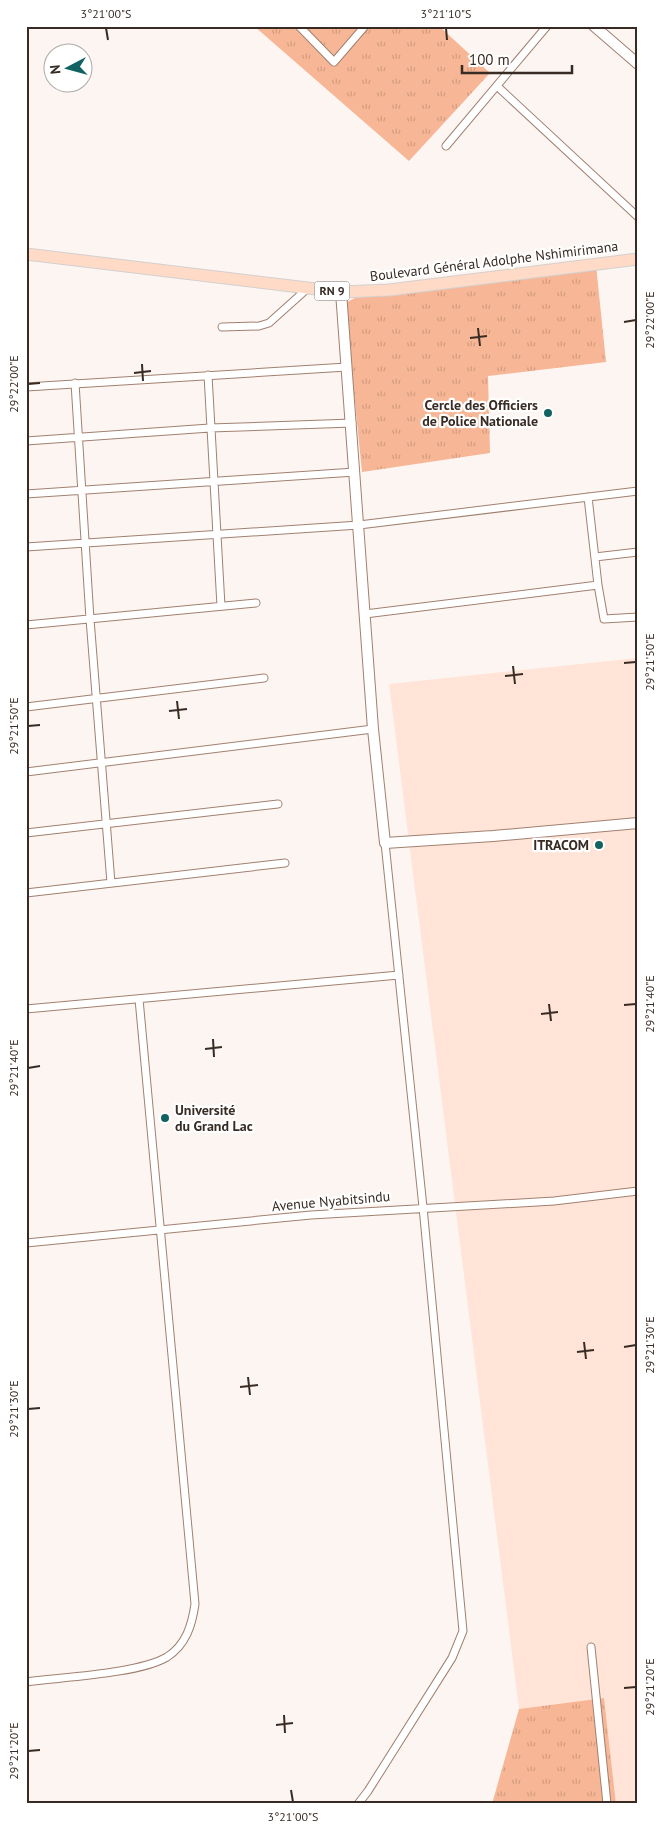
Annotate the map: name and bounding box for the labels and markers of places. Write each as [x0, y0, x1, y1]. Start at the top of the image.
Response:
place label: Cercle des Officiers de Police Nationale [422, 396, 538, 430]
marker: Cercle des Officiers de Police Nationale [542, 407, 554, 419]
place label: ITRACOM [533, 836, 589, 854]
marker: ITRACOM [593, 839, 605, 851]
place label: Université du Grand Lac [175, 1101, 253, 1135]
marker: Université du Grand Lac [159, 1112, 171, 1124]

